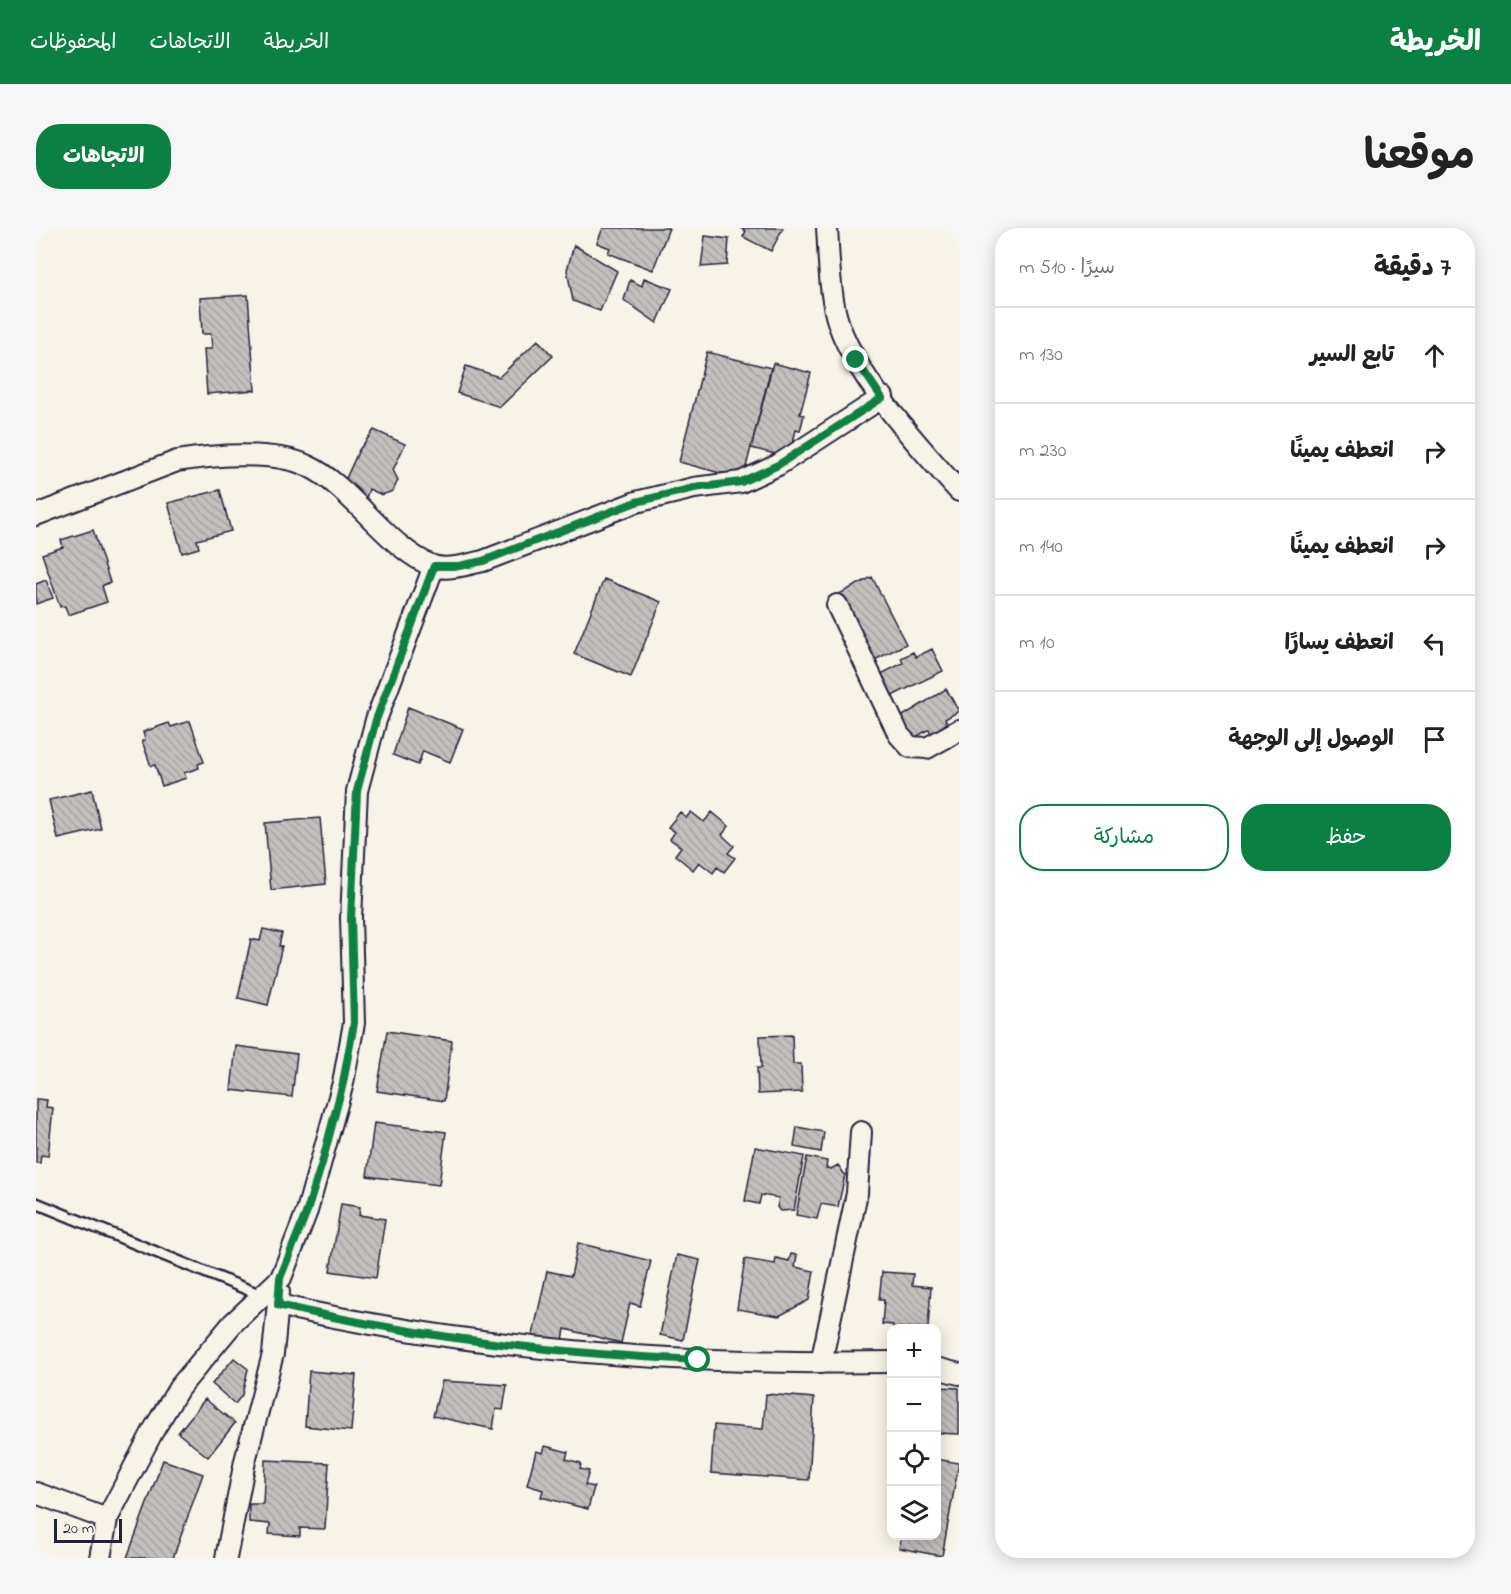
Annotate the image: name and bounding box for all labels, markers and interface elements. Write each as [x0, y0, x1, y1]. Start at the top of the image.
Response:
text: الخريطة [1390, 23, 1481, 64]
text: المحفوظات [30, 28, 116, 58]
text: الاتجاهات [149, 28, 231, 58]
text: الخريطة [264, 28, 329, 58]
button: الاتجاهات [36, 124, 171, 189]
text: موقعنا [1364, 127, 1475, 188]
text: 7 دقيقة [1374, 250, 1451, 288]
text: سيرًا · 510 m [1019, 254, 1115, 283]
icon: ahead [1418, 339, 1451, 372]
text: تابع السير [1310, 340, 1394, 372]
text: 130 m [1019, 341, 1063, 370]
route end [842, 346, 868, 372]
icon: right [1418, 435, 1451, 468]
text: انعطف يمينًا [1290, 436, 1394, 468]
text: 230 m [1019, 437, 1066, 466]
icon: right [1418, 531, 1451, 564]
text: انعطف يمينًا [1290, 532, 1394, 564]
text: 140 m [1019, 533, 1063, 562]
icon: left [1418, 627, 1451, 660]
text: انعطف يسارًا [1285, 628, 1394, 660]
text: 10 m [1019, 629, 1055, 658]
icon: arrive [1418, 723, 1451, 756]
text: الوصول إلى الوجهة [1228, 724, 1394, 756]
button: مشاركة [1019, 804, 1229, 871]
button: حفظ [1241, 804, 1451, 871]
map controls [887, 1324, 941, 1540]
button: + [887, 1324, 941, 1378]
route start [684, 1346, 710, 1372]
button: − [887, 1378, 941, 1432]
button: locate [887, 1432, 941, 1486]
button: layers [887, 1486, 941, 1540]
scale bar [54, 1516, 122, 1544]
text: 20 m [63, 1517, 94, 1541]

